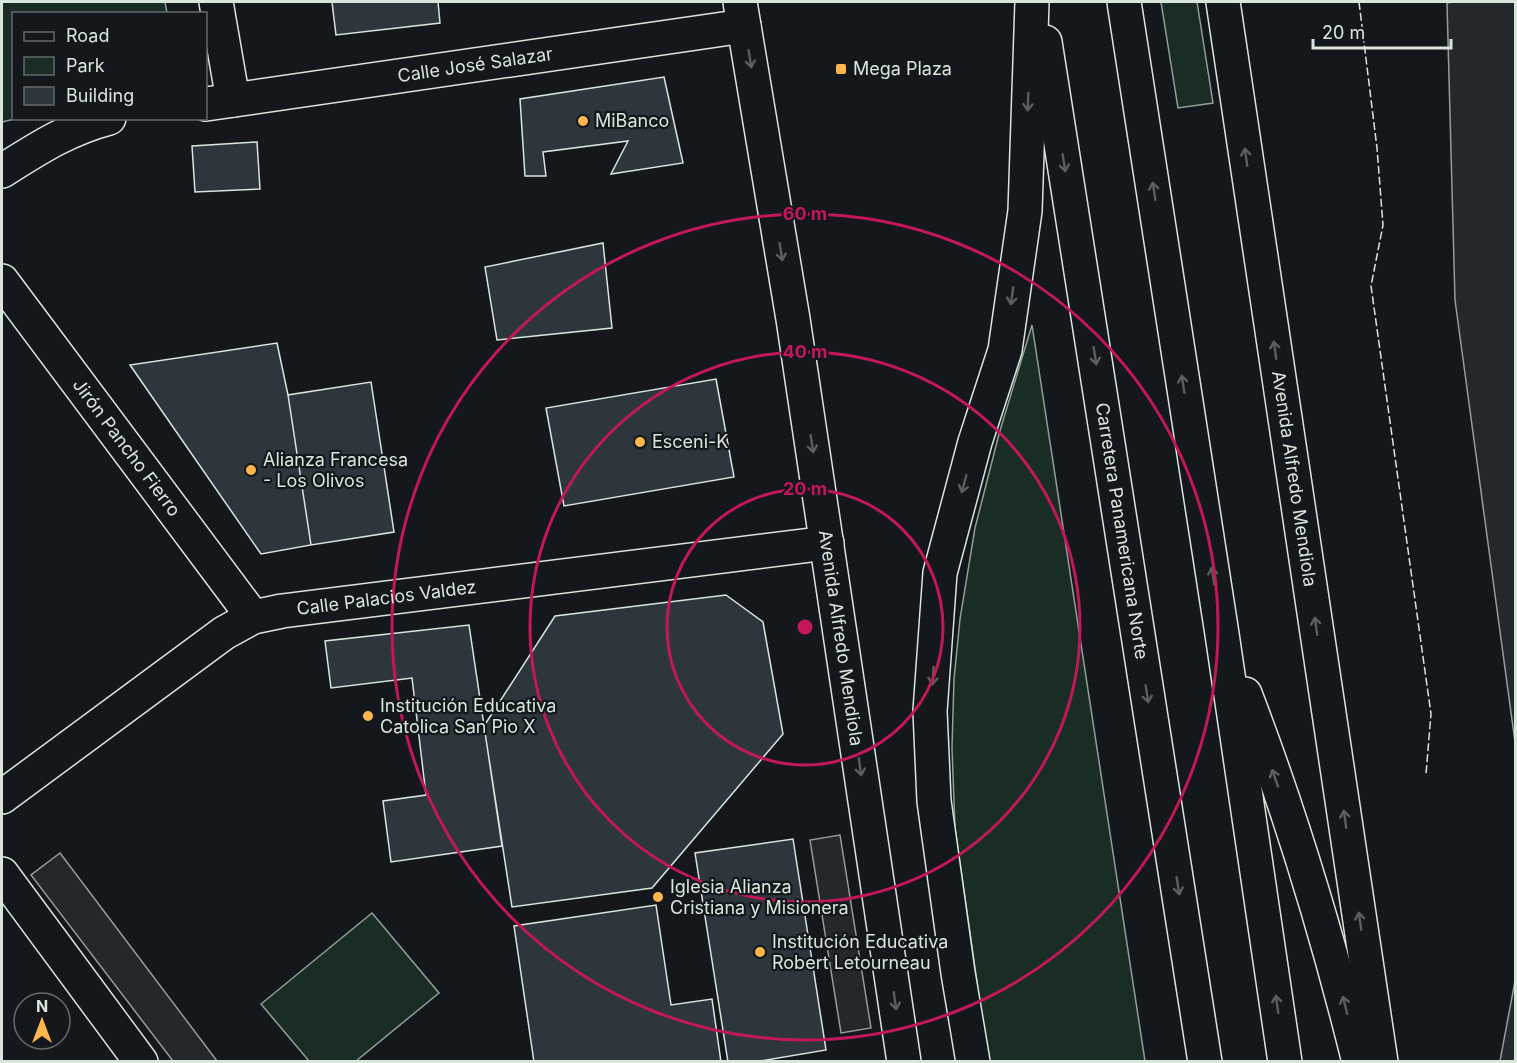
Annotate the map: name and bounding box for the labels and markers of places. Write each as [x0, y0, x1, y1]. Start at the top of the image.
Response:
place label: Mega Plaza [853, 58, 952, 79]
marker: Mega Plaza [834, 62, 848, 76]
place label: MiBanco [595, 110, 669, 131]
marker: MiBanco [576, 114, 590, 128]
place label: Esceni-K [652, 431, 728, 452]
marker: Esceni-K [633, 435, 647, 449]
place label: Alianza Francesa - Los Olivos [263, 449, 408, 491]
marker: Alianza Francesa - Los Olivos [244, 463, 258, 477]
centre of rings [795, 617, 815, 637]
place label: Institución Educativa Catolica San Pio X [380, 695, 556, 737]
marker: Institución Educativa Catolica San Pio X [361, 709, 375, 723]
place label: Iglesia Alianza Cristiana y Misionera [670, 876, 849, 918]
marker: Iglesia Alianza Cristiana y Misionera [651, 890, 665, 904]
place label: Institución Educativa Robert Letourneau [772, 931, 948, 973]
marker: Institución Educativa Robert Letourneau [753, 945, 767, 959]

